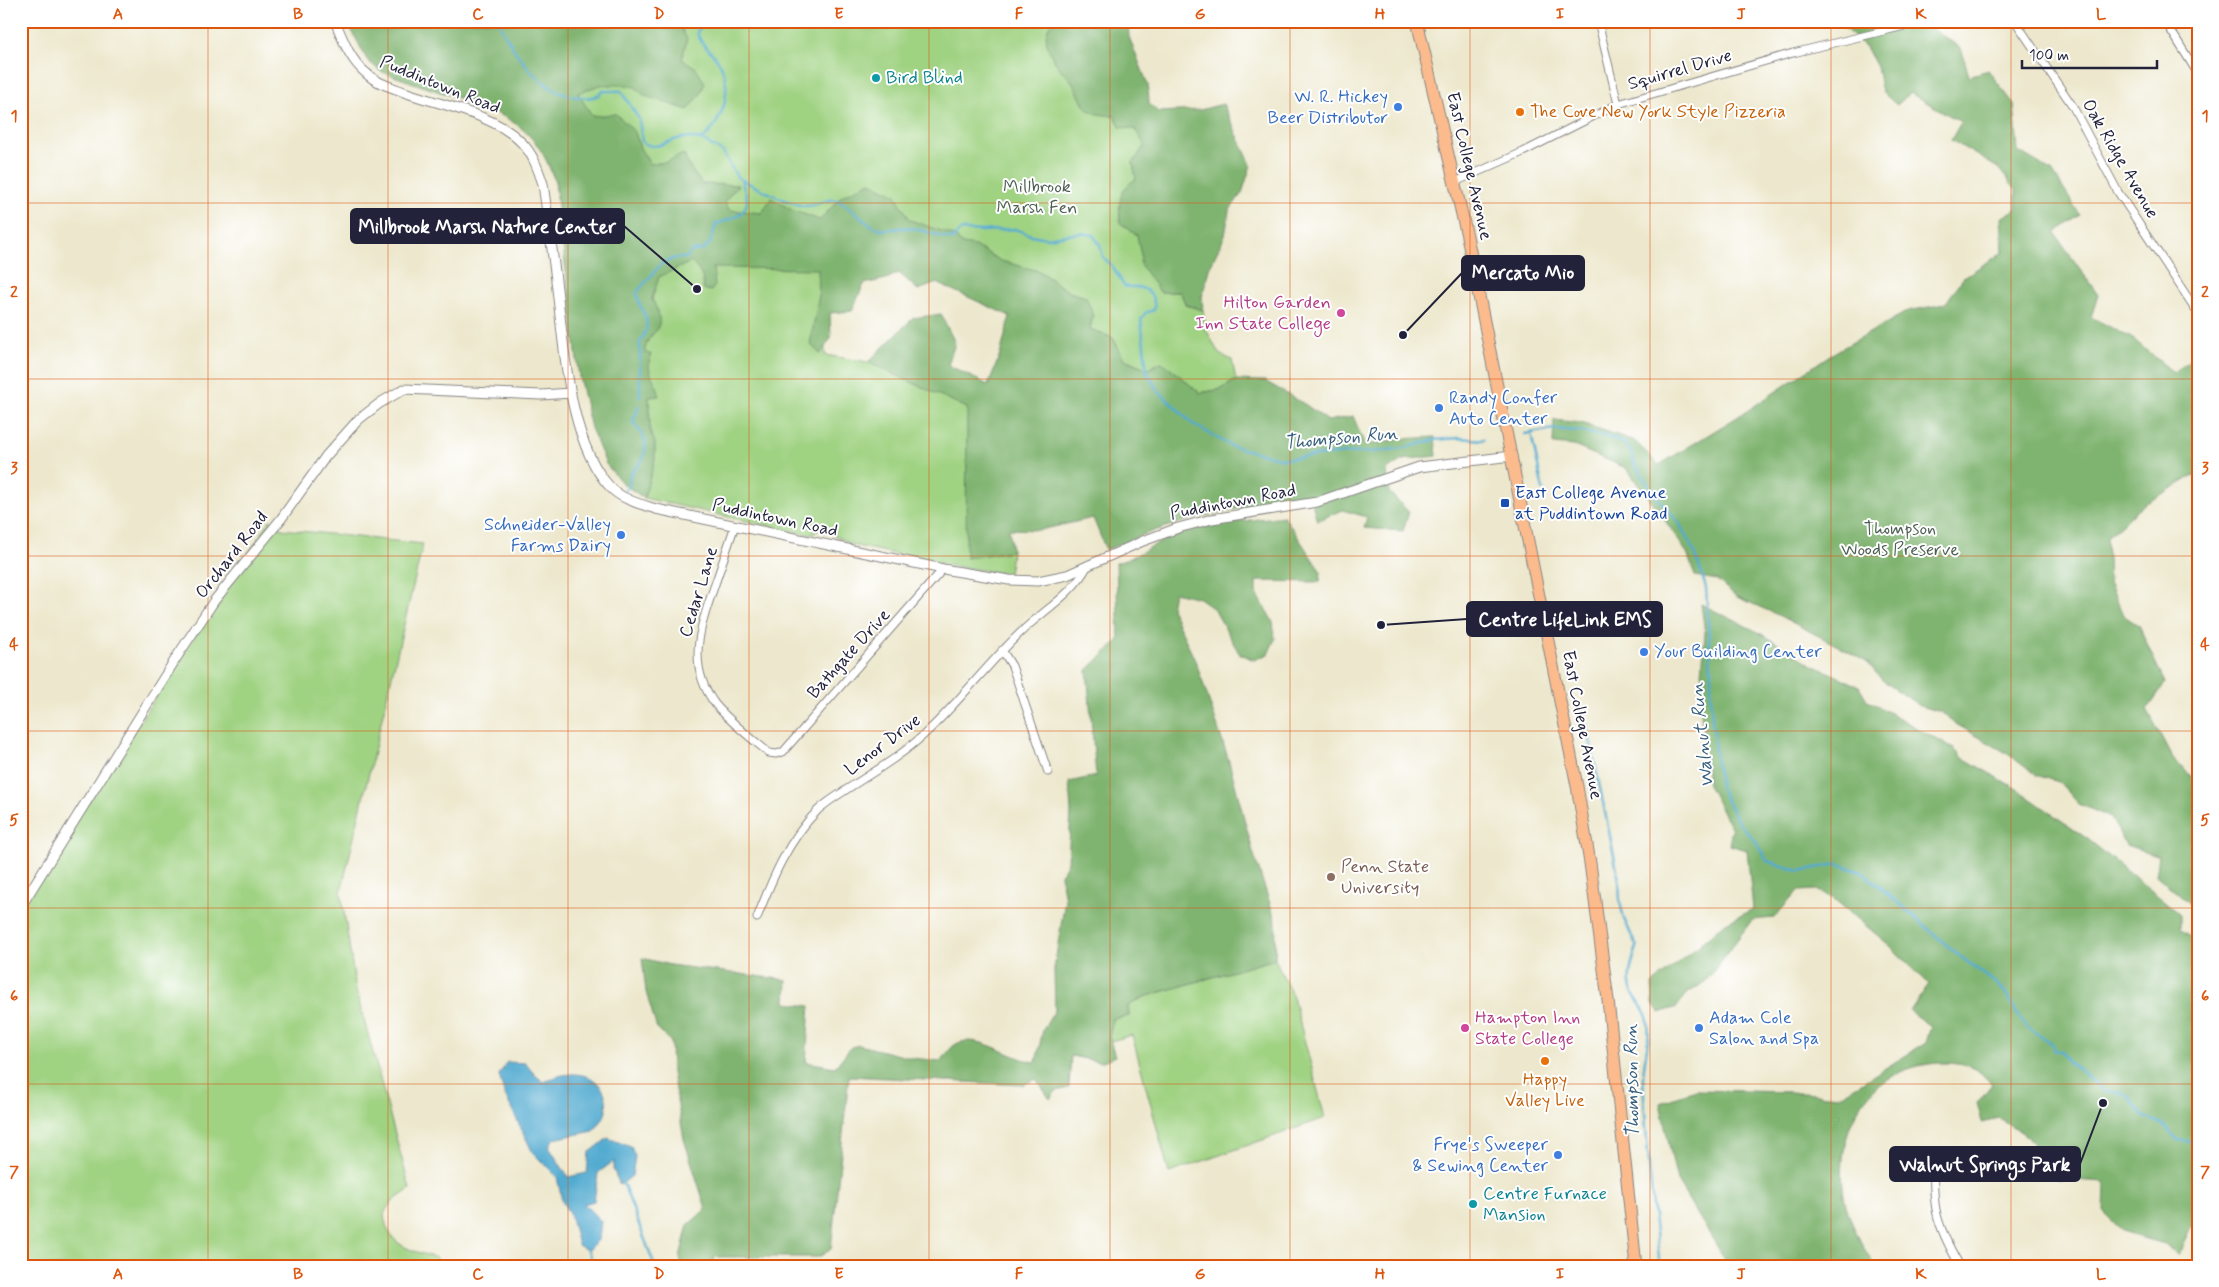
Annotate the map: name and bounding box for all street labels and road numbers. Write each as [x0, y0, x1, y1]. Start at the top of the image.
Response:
street label: Squirrel Drive [1625, 44, 1735, 96]
street label: Puddintown Road [376, 50, 504, 120]
street label: East College Avenue [1440, 90, 1498, 243]
street label: Oak Ridge Avenue [2076, 95, 2164, 223]
street label: Puddintown Road [1168, 478, 1298, 526]
street label: Puddintown Road [710, 493, 840, 543]
street label: Orchard Road [190, 506, 274, 604]
street label: Cedar Lane [674, 544, 724, 640]
street label: Bathgate Drive [802, 604, 896, 704]
street label: East College Avenue [1556, 648, 1608, 802]
street label: Lenor Drive [840, 708, 926, 782]

